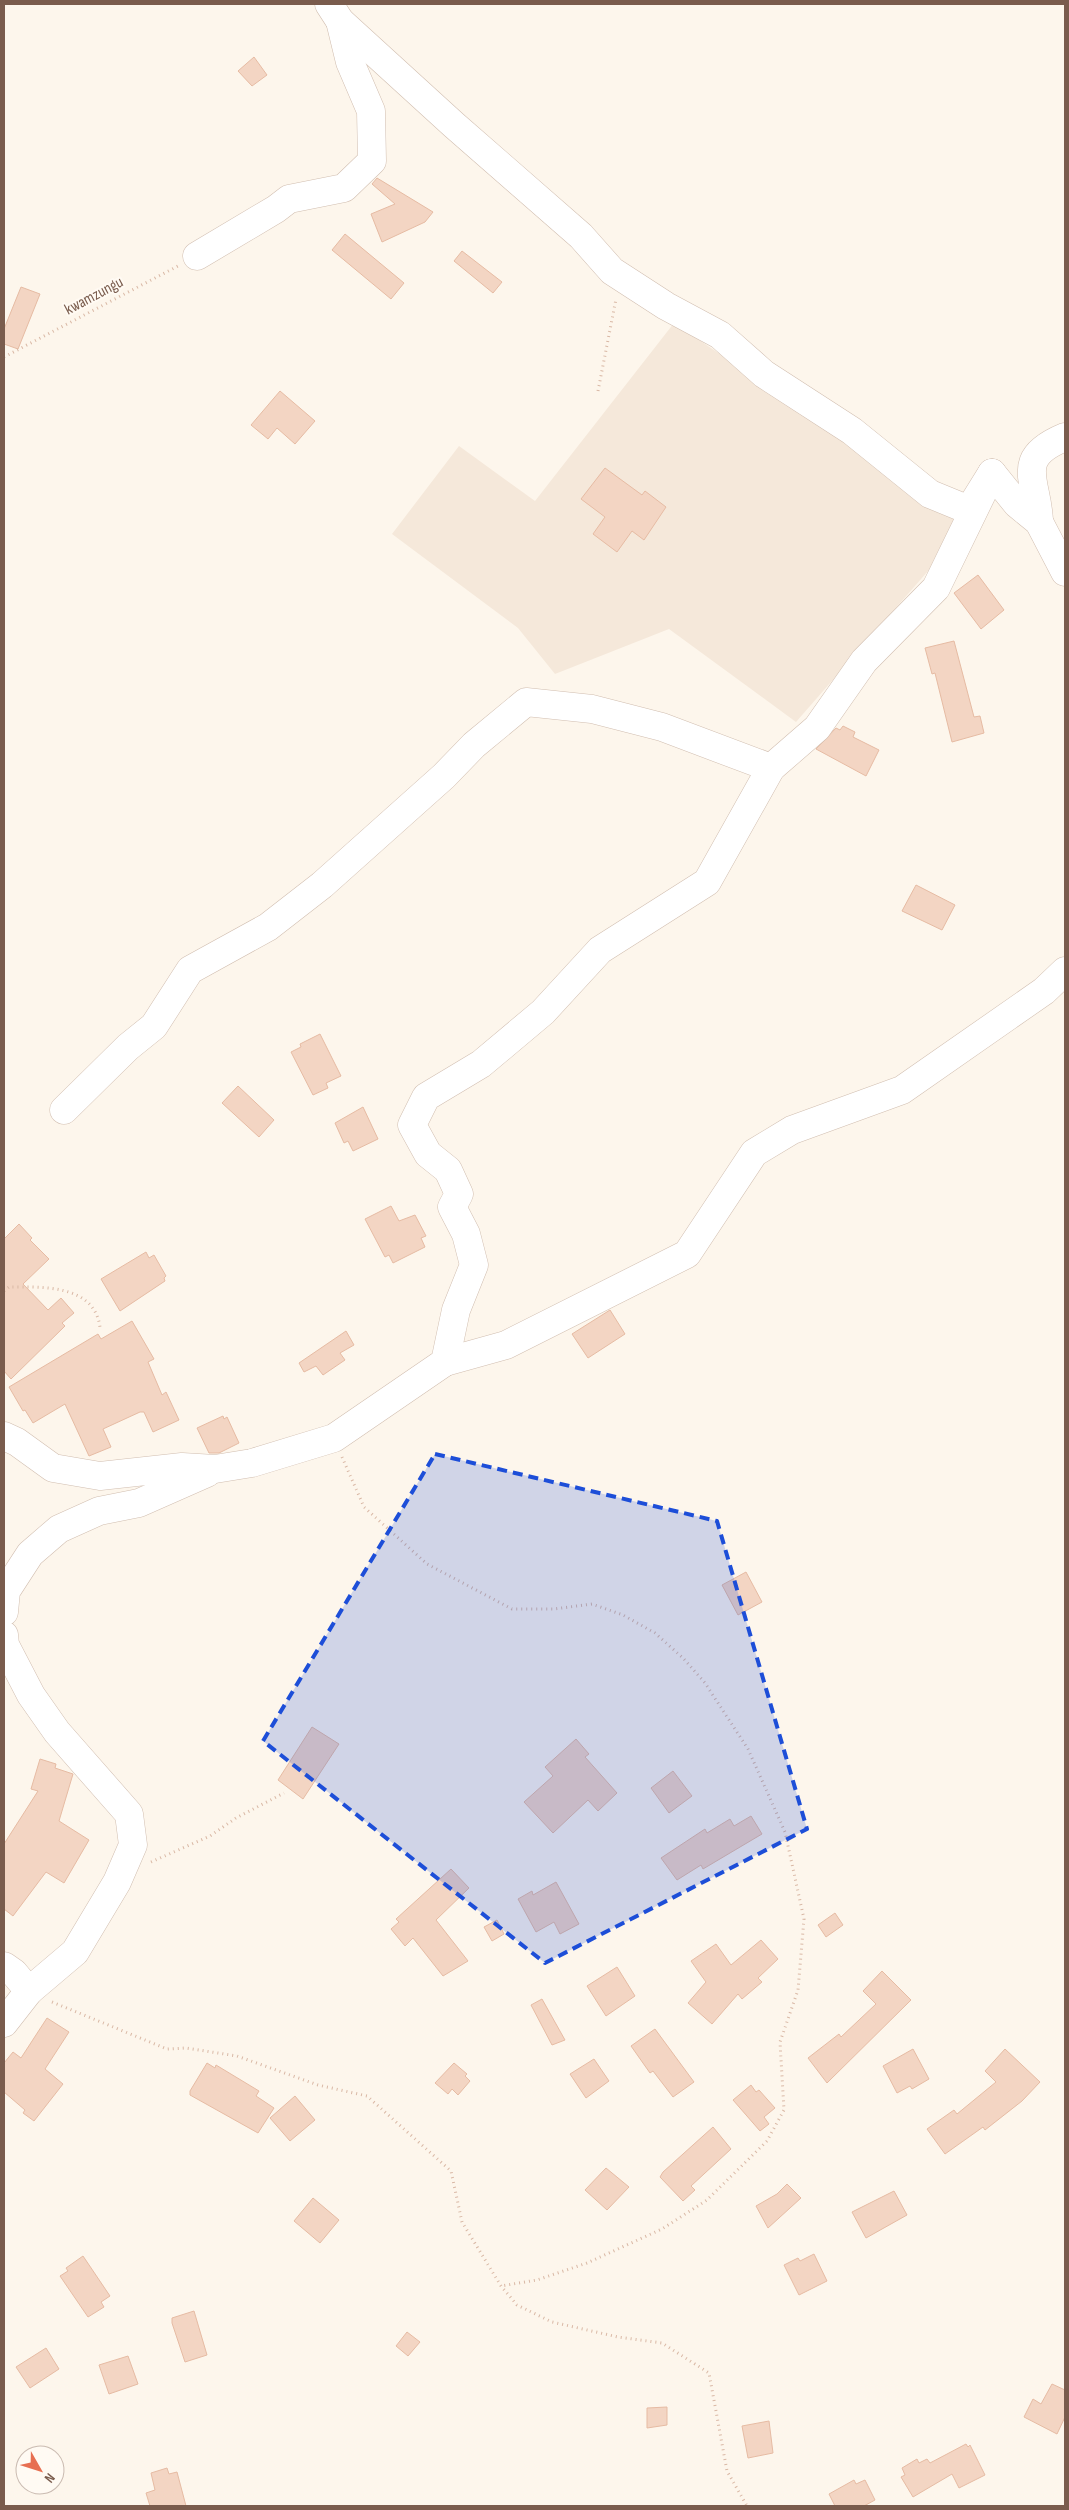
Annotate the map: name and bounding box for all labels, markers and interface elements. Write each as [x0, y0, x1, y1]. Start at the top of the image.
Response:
street label: kwamzungu [61, 273, 127, 319]
north arrow [15, 2445, 65, 2495]
text: N [41, 2470, 59, 2486]

